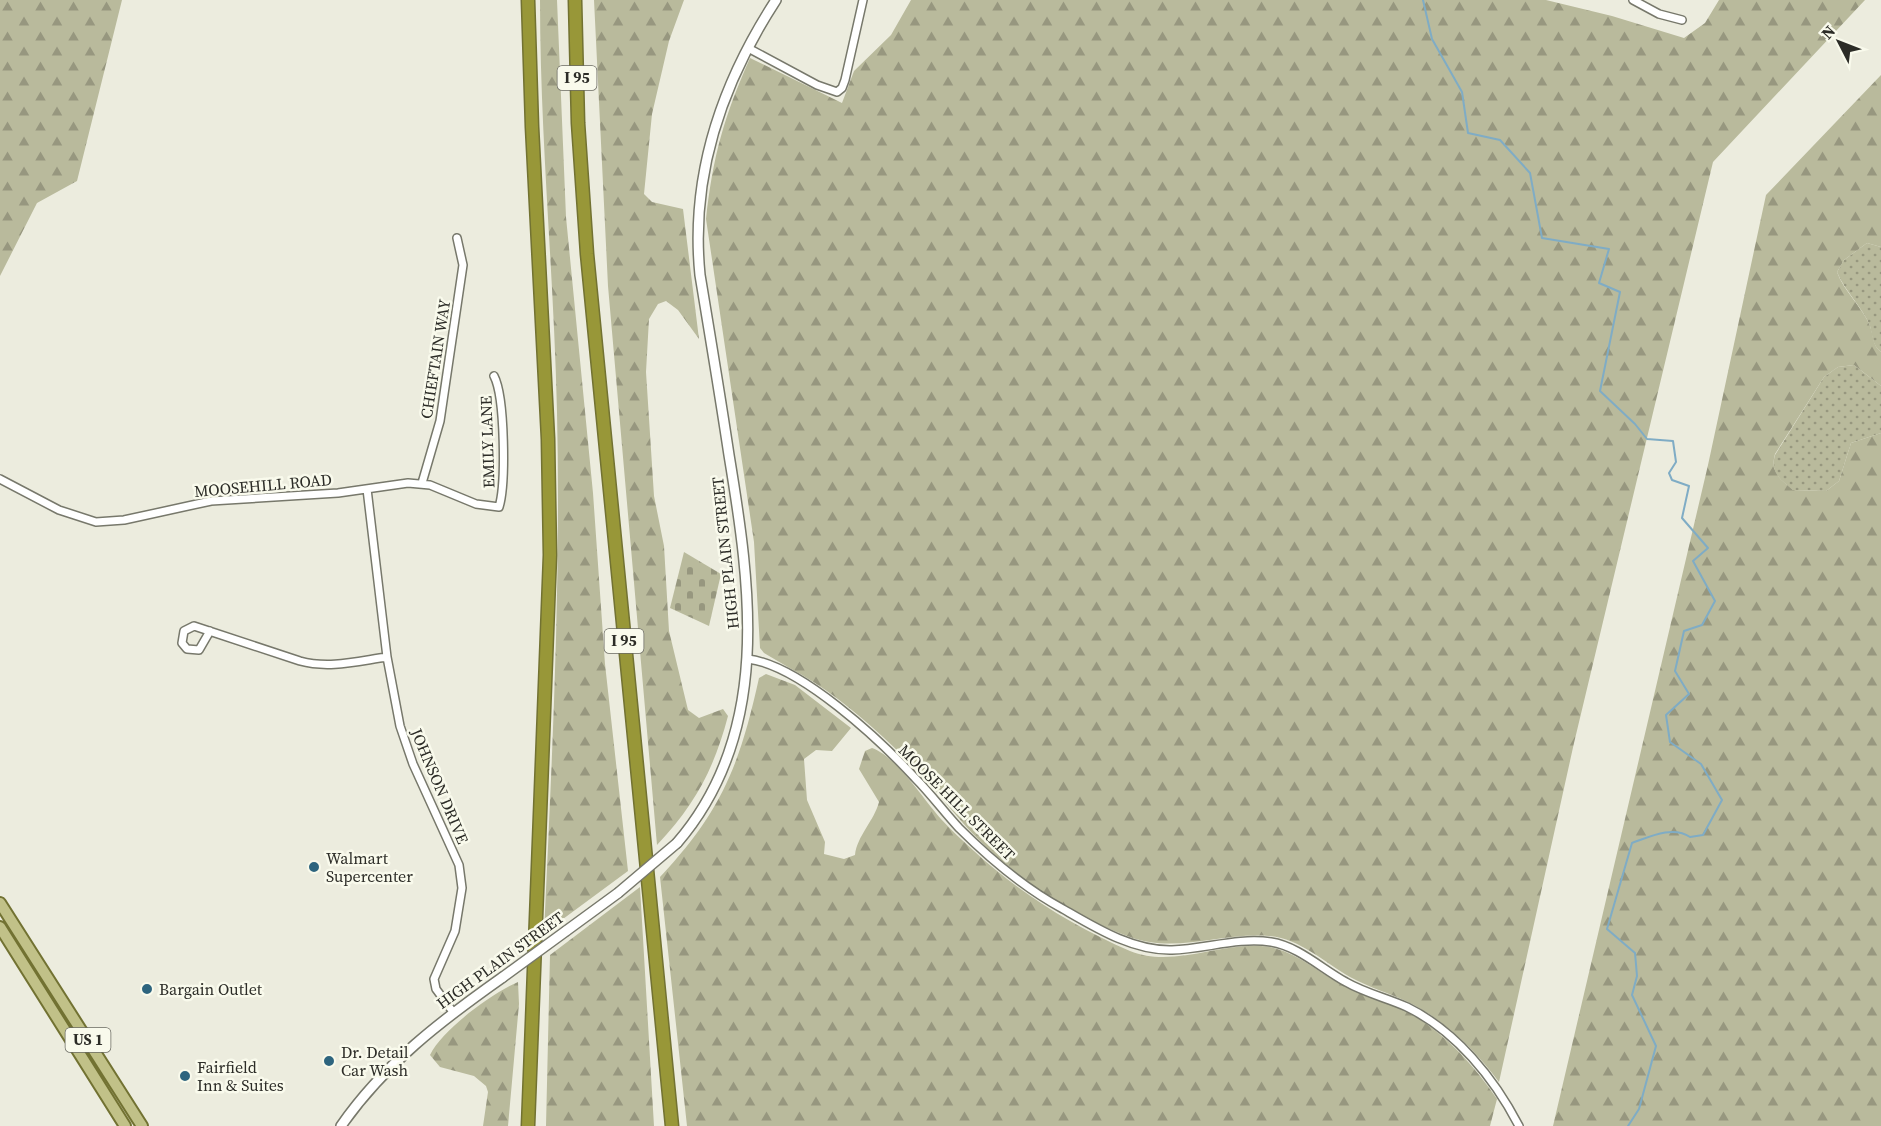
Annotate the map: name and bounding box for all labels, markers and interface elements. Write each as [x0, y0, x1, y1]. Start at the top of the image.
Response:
north arrow [1809, 12, 1869, 72]
text: N [1816, 20, 1840, 44]
road number: I 95 [558, 66, 596, 90]
street label: CHIEFTAIN WAY [415, 298, 455, 420]
street label: EMILY LANE [474, 395, 500, 489]
street label: MOOSEHILL ROAD [193, 468, 333, 502]
street label: HIGH PLAIN STREET [706, 475, 744, 630]
road number: I 95 [604, 629, 644, 653]
street label: JOHNSON DRIVE [405, 724, 474, 847]
street label: MOOSE HILL STREET [894, 739, 1020, 865]
place label: Walmart Supercenter [326, 847, 413, 887]
marker: Walmart Supercenter [307, 860, 321, 874]
street label: HIGH PLAIN STREET [432, 906, 569, 1014]
place label: Bargain Outlet [159, 978, 263, 1000]
marker: Bargain Outlet [140, 982, 154, 996]
road number: US 1 [66, 1028, 110, 1052]
place label: Dr. Detail Car Wash [341, 1041, 409, 1081]
marker: Dr. Detail Car Wash [322, 1054, 336, 1068]
place label: Fairfield Inn & Suites [197, 1056, 284, 1096]
marker: Fairfield Inn & Suites [178, 1069, 192, 1083]

